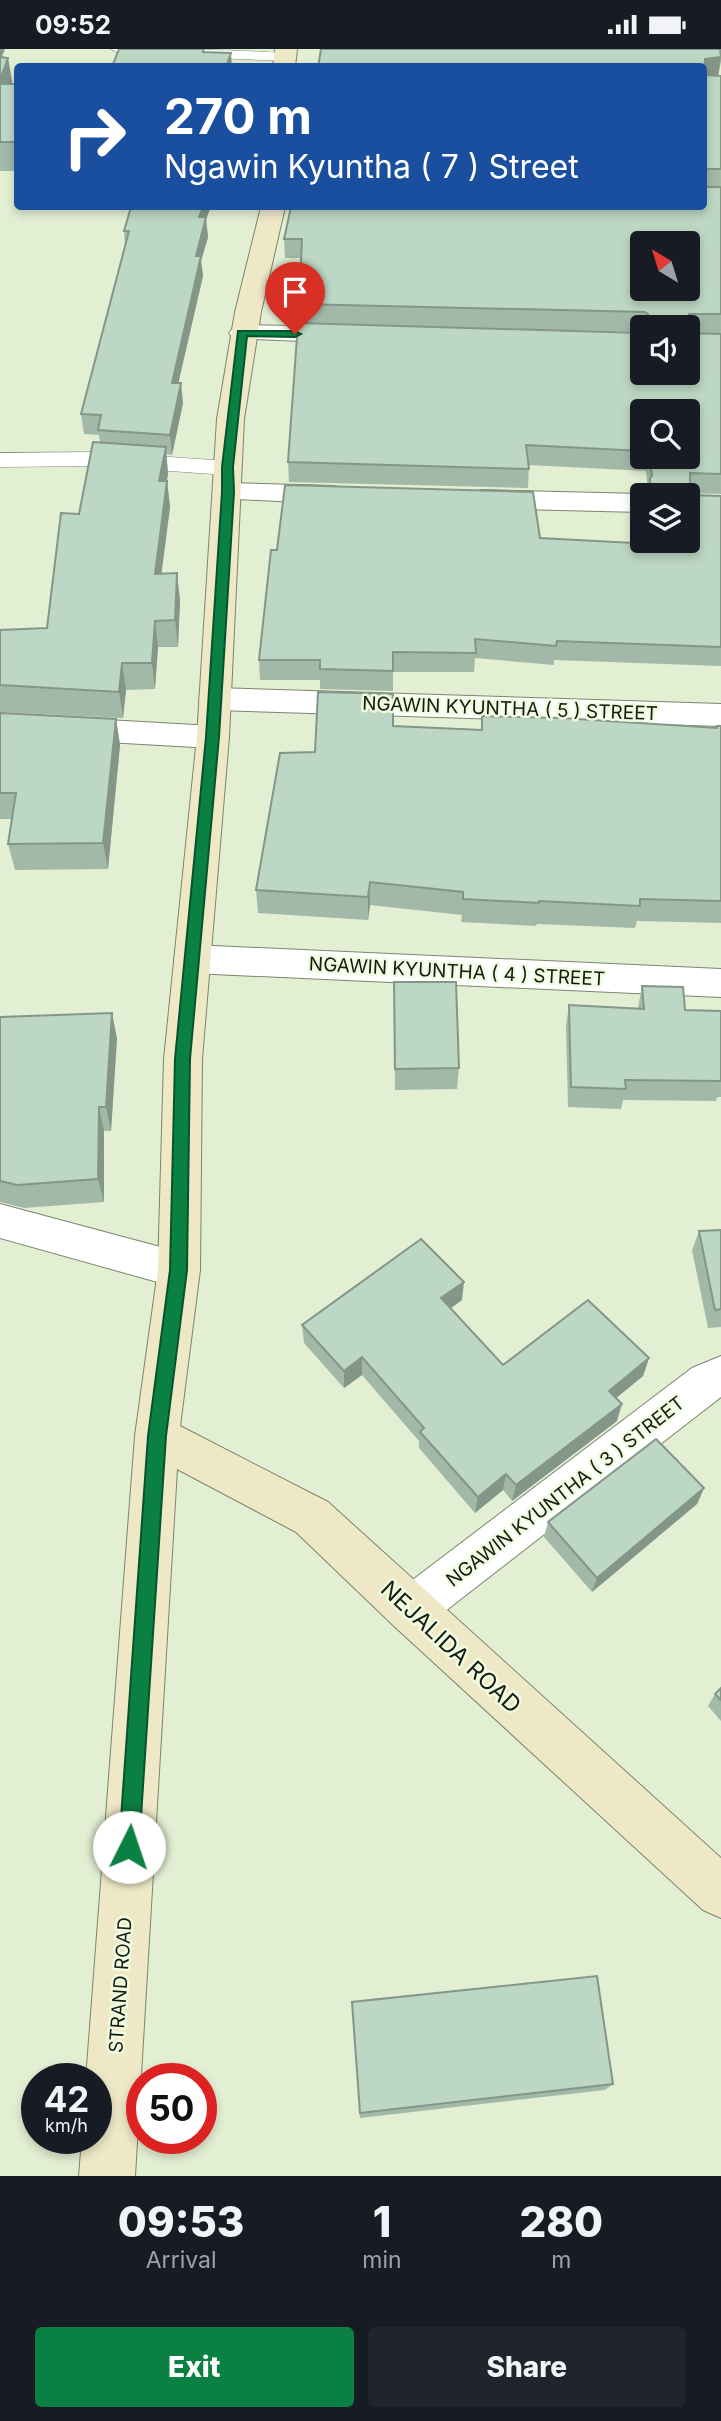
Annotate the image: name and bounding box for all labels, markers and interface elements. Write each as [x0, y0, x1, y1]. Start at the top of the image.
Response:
text: 09:52 [35, 9, 111, 40]
text: 270 m [164, 87, 312, 146]
icon: right [49, 91, 140, 182]
text: Ngawin Kyuntha ( 7 ) Street [164, 147, 579, 186]
north arrow [630, 231, 700, 301]
map controls [630, 231, 700, 553]
pin [265, 262, 325, 334]
icon: arrive [276, 273, 314, 311]
button: sound [630, 315, 700, 385]
button: search [630, 399, 700, 469]
button: layers [630, 483, 700, 553]
street label: NGAWIN KYUNTHA ( 5 ) STREET [362, 692, 658, 725]
street label: NGAWIN KYUNTHA ( 4 ) STREET [308, 952, 606, 991]
street label: NGAWIN KYUNTHA ( 3 ) STREET [442, 1391, 689, 1592]
street label: NEJALIDA ROAD [375, 1575, 527, 1719]
position arrow [92, 1810, 166, 1884]
street label: STRAND ROAD [104, 1916, 137, 2054]
speed limit sign: 50 [126, 2063, 217, 2154]
text: 42 [44, 2078, 89, 2120]
text: km/h [45, 2115, 88, 2136]
text: 09:53 [118, 2196, 244, 2247]
text: 1 [373, 2196, 391, 2247]
text: 280 [519, 2196, 603, 2247]
text: Arrival [146, 2246, 217, 2274]
text: min [362, 2246, 402, 2274]
text: m [551, 2246, 571, 2274]
button: Exit [35, 2327, 354, 2407]
button: Share [368, 2327, 686, 2407]

